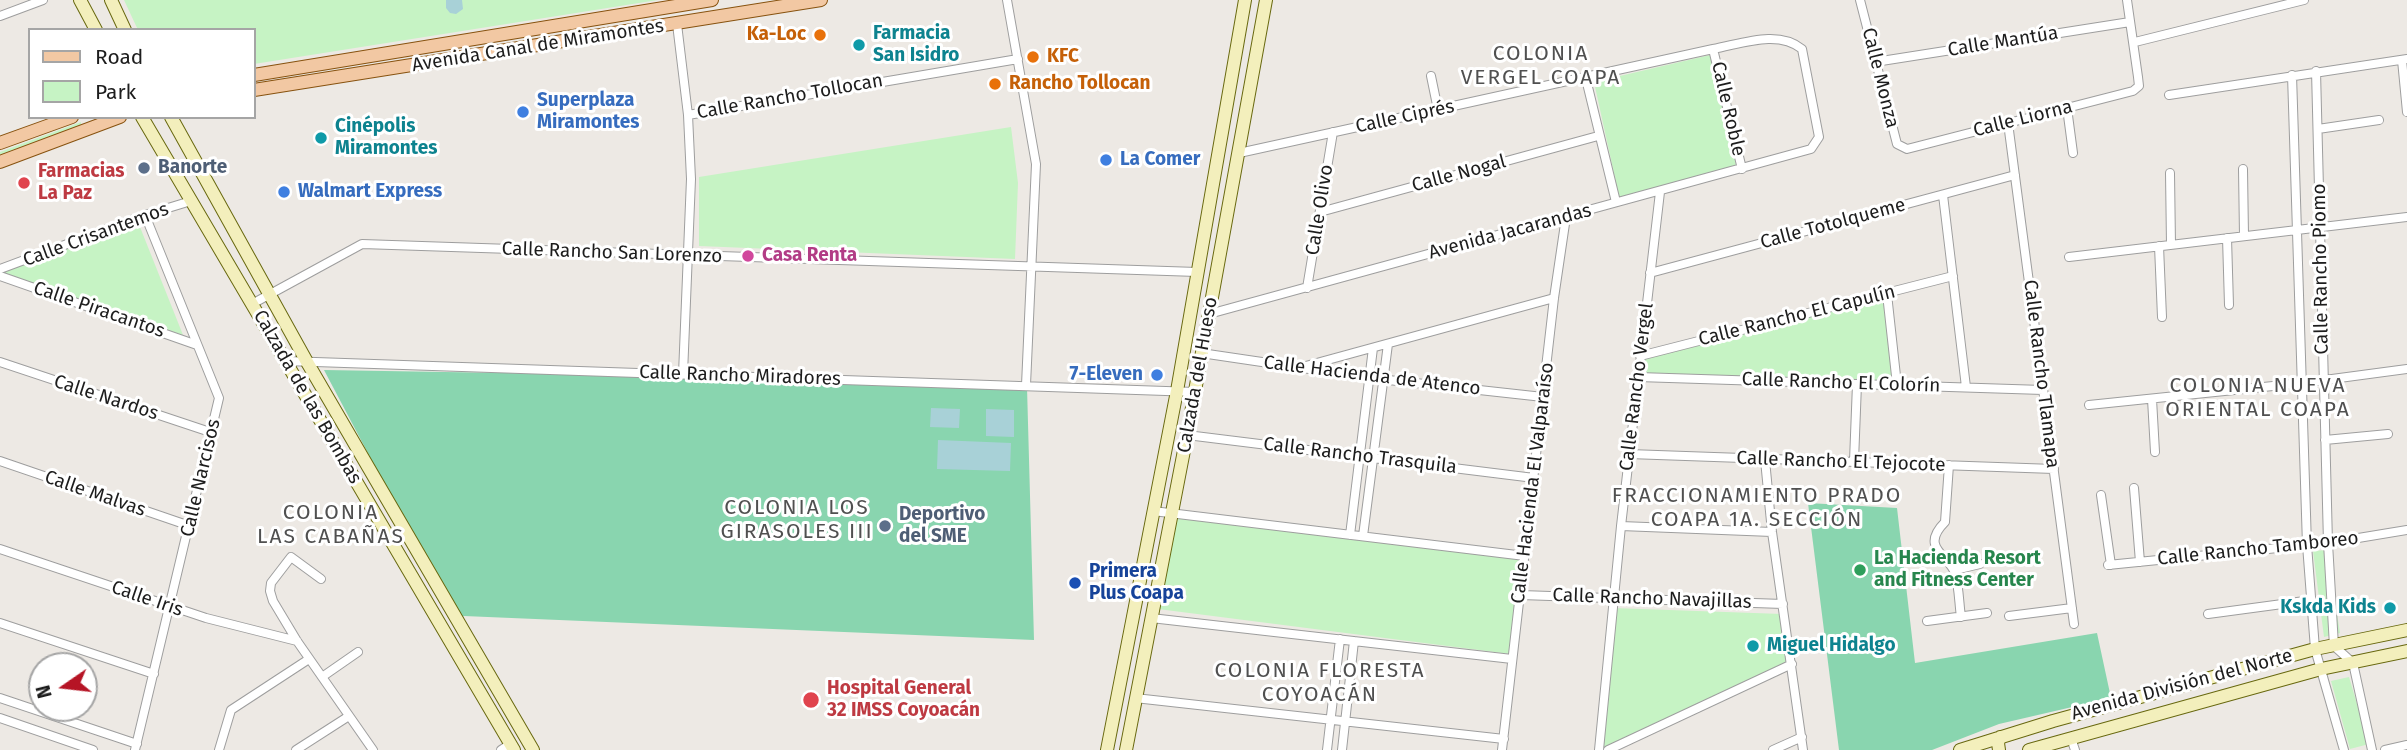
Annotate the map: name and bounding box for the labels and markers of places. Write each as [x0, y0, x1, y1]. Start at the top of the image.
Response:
place label: Farmacia San Isidro [873, 23, 959, 67]
place label: Ka-Loc [747, 24, 806, 46]
marker: Ka-Loc [812, 27, 828, 43]
marker: Farmacia San Isidro [851, 37, 867, 53]
place label: KFC [1047, 46, 1079, 68]
marker: KFC [1025, 49, 1041, 65]
place label: Rancho Tollocan [1009, 73, 1150, 95]
marker: Rancho Tollocan [987, 76, 1003, 92]
place label: Superplaza Miramontes [537, 90, 639, 134]
marker: Superplaza Miramontes [515, 104, 531, 120]
place label: Cinépolis Miramontes [335, 116, 437, 160]
marker: Cinépolis Miramontes [313, 130, 329, 146]
place label: La Comer [1120, 149, 1200, 171]
marker: La Comer [1098, 152, 1114, 168]
place label: Banorte [158, 157, 227, 179]
marker: Banorte [136, 160, 152, 176]
place label: Farmacias La Paz [38, 161, 124, 205]
marker: Farmacias La Paz [16, 175, 32, 191]
place label: Walmart Express [298, 181, 442, 203]
marker: Walmart Express [276, 184, 292, 200]
place label: Casa Renta [762, 245, 857, 267]
marker: Casa Renta [740, 248, 756, 264]
place label: 7-Eleven [1070, 364, 1143, 386]
marker: 7-Eleven [1149, 367, 1165, 383]
place label: Deportivo del SME [899, 504, 985, 548]
marker: Deportivo del SME [877, 518, 893, 534]
place label: La Hacienda Resort and Fitness Center [1874, 548, 2041, 592]
place label: Primera Plus Coapa [1089, 561, 1184, 605]
marker: La Hacienda Resort and Fitness Center [1852, 562, 1868, 578]
marker: Primera Plus Coapa [1067, 575, 1083, 591]
place label: Kskda Kids [2280, 597, 2376, 619]
marker: Kskda Kids [2382, 600, 2398, 616]
place label: Miguel Hidalgo [1767, 635, 1895, 657]
marker: Miguel Hidalgo [1745, 638, 1761, 654]
place label: Hospital General 32 IMSS Coyoacán [827, 678, 980, 722]
marker: Hospital General 32 IMSS Coyoacán [801, 690, 821, 710]

